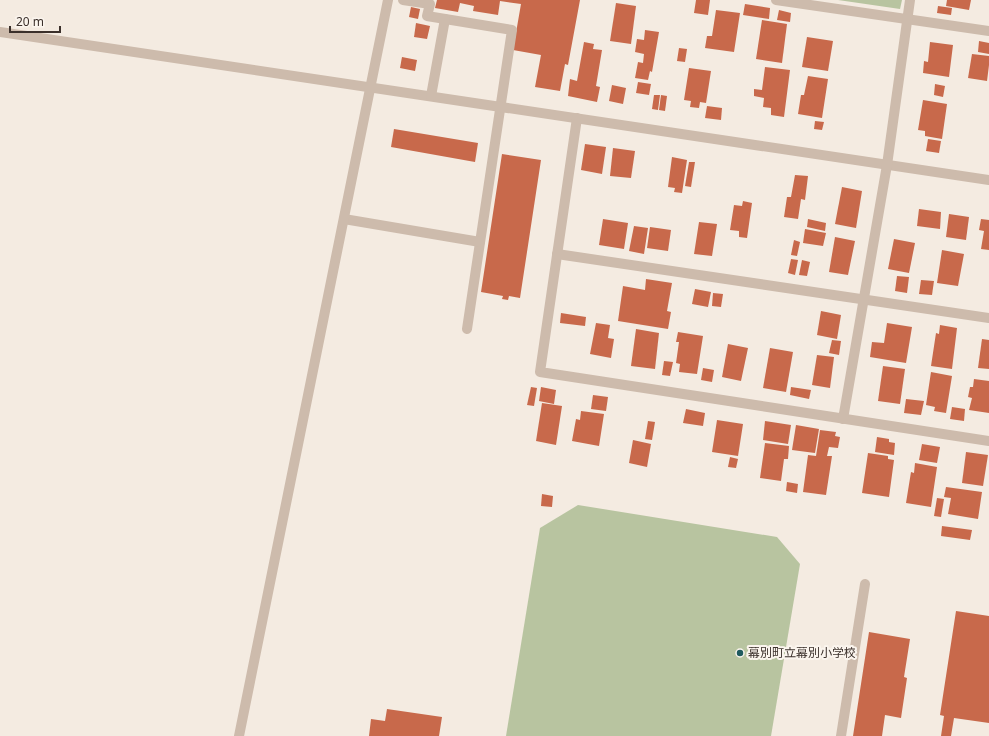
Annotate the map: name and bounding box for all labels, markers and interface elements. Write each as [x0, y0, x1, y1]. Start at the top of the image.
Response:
scale bar [10, 8, 60, 34]
text: 20 m [16, 13, 44, 30]
place label: 幕別町立幕別小学校 [748, 644, 856, 661]
marker: 幕別町立幕別小学校 [735, 648, 745, 658]

